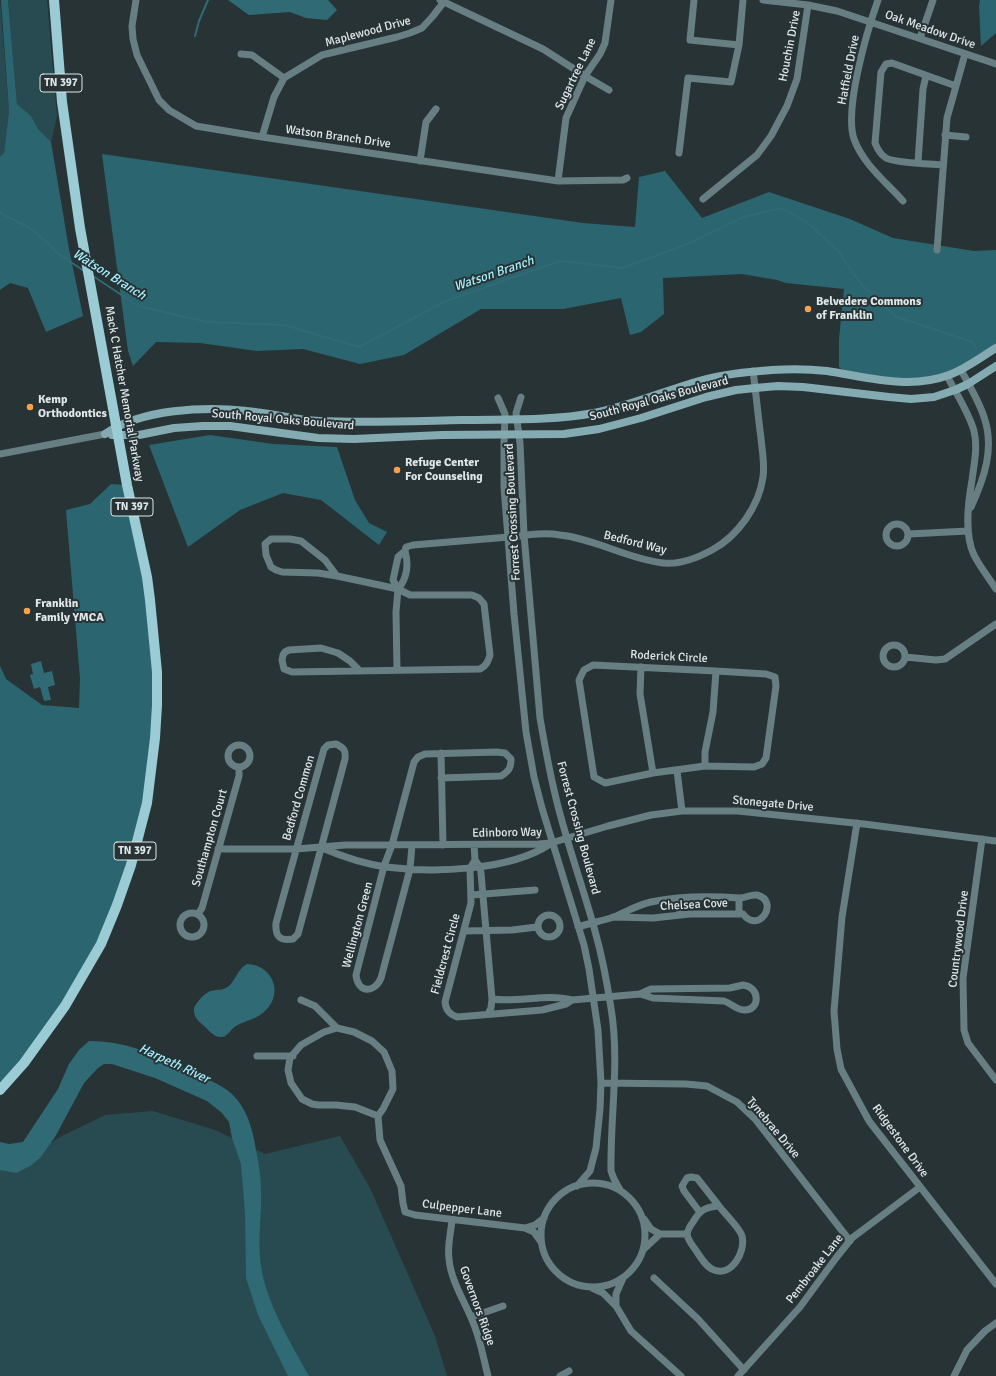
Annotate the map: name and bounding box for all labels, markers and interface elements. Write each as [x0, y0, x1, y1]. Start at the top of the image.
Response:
street label: Oak Meadow Drive [883, 8, 977, 52]
street label: Houchin Drive [776, 9, 804, 83]
street label: Maplewood Drive [324, 14, 412, 50]
street label: Hatfield Drive [835, 34, 863, 106]
street label: Sugartree Lane [552, 36, 600, 112]
road number: TN 397 [40, 74, 82, 92]
street label: Watson Branch Drive [284, 122, 392, 152]
water label: Watson Branch [70, 246, 148, 304]
water label: Watson Branch [452, 253, 536, 295]
place label: Belvedere Commons of Franklin [816, 295, 921, 323]
marker: Belvedere Commons of Franklin [803, 304, 813, 314]
street label: Mack C Hatcher Memorial Parkway [101, 305, 147, 483]
street label: South Royal Oaks Boulevard [588, 374, 730, 424]
place label: Kemp Orthodontics [38, 393, 107, 421]
marker: Kemp Orthodontics [25, 402, 35, 412]
street label: South Royal Oaks Boulevard [211, 407, 355, 433]
street label: Forrest Crossing Boulevard [502, 443, 524, 581]
place label: Refuge Center For Counseling [405, 456, 483, 484]
marker: Refuge Center For Counseling [392, 465, 402, 475]
road number: TN 397 [111, 498, 153, 516]
street label: Bedford Way [602, 528, 668, 558]
place label: Franklin Family YMCA [35, 597, 104, 625]
marker: Franklin Family YMCA [22, 606, 32, 616]
street label: Roderick Circle [630, 648, 708, 666]
street label: Bedford Common [280, 754, 318, 842]
street label: Forrest Crossing Boulevard [553, 760, 603, 896]
street label: Southampton Court [189, 788, 231, 888]
street label: Stonegate Drive [732, 793, 814, 815]
street label: Edinboro Way [472, 825, 542, 841]
road number: TN 397 [114, 842, 156, 860]
street label: Wellington Green [340, 880, 376, 970]
street label: Countrywood Drive [946, 890, 972, 988]
street label: Chelsea Cove [660, 896, 728, 914]
street label: Fieldcrest Circle [428, 912, 464, 996]
water label: Harpeth River [136, 1041, 212, 1087]
street label: Tynebrae Drive [743, 1094, 803, 1162]
street label: Ridgestone Drive [869, 1102, 931, 1180]
street label: Culpepper Lane [421, 1197, 503, 1221]
street label: Pembroake Lane [783, 1231, 847, 1307]
street label: Governors Ridge [456, 1264, 498, 1348]

